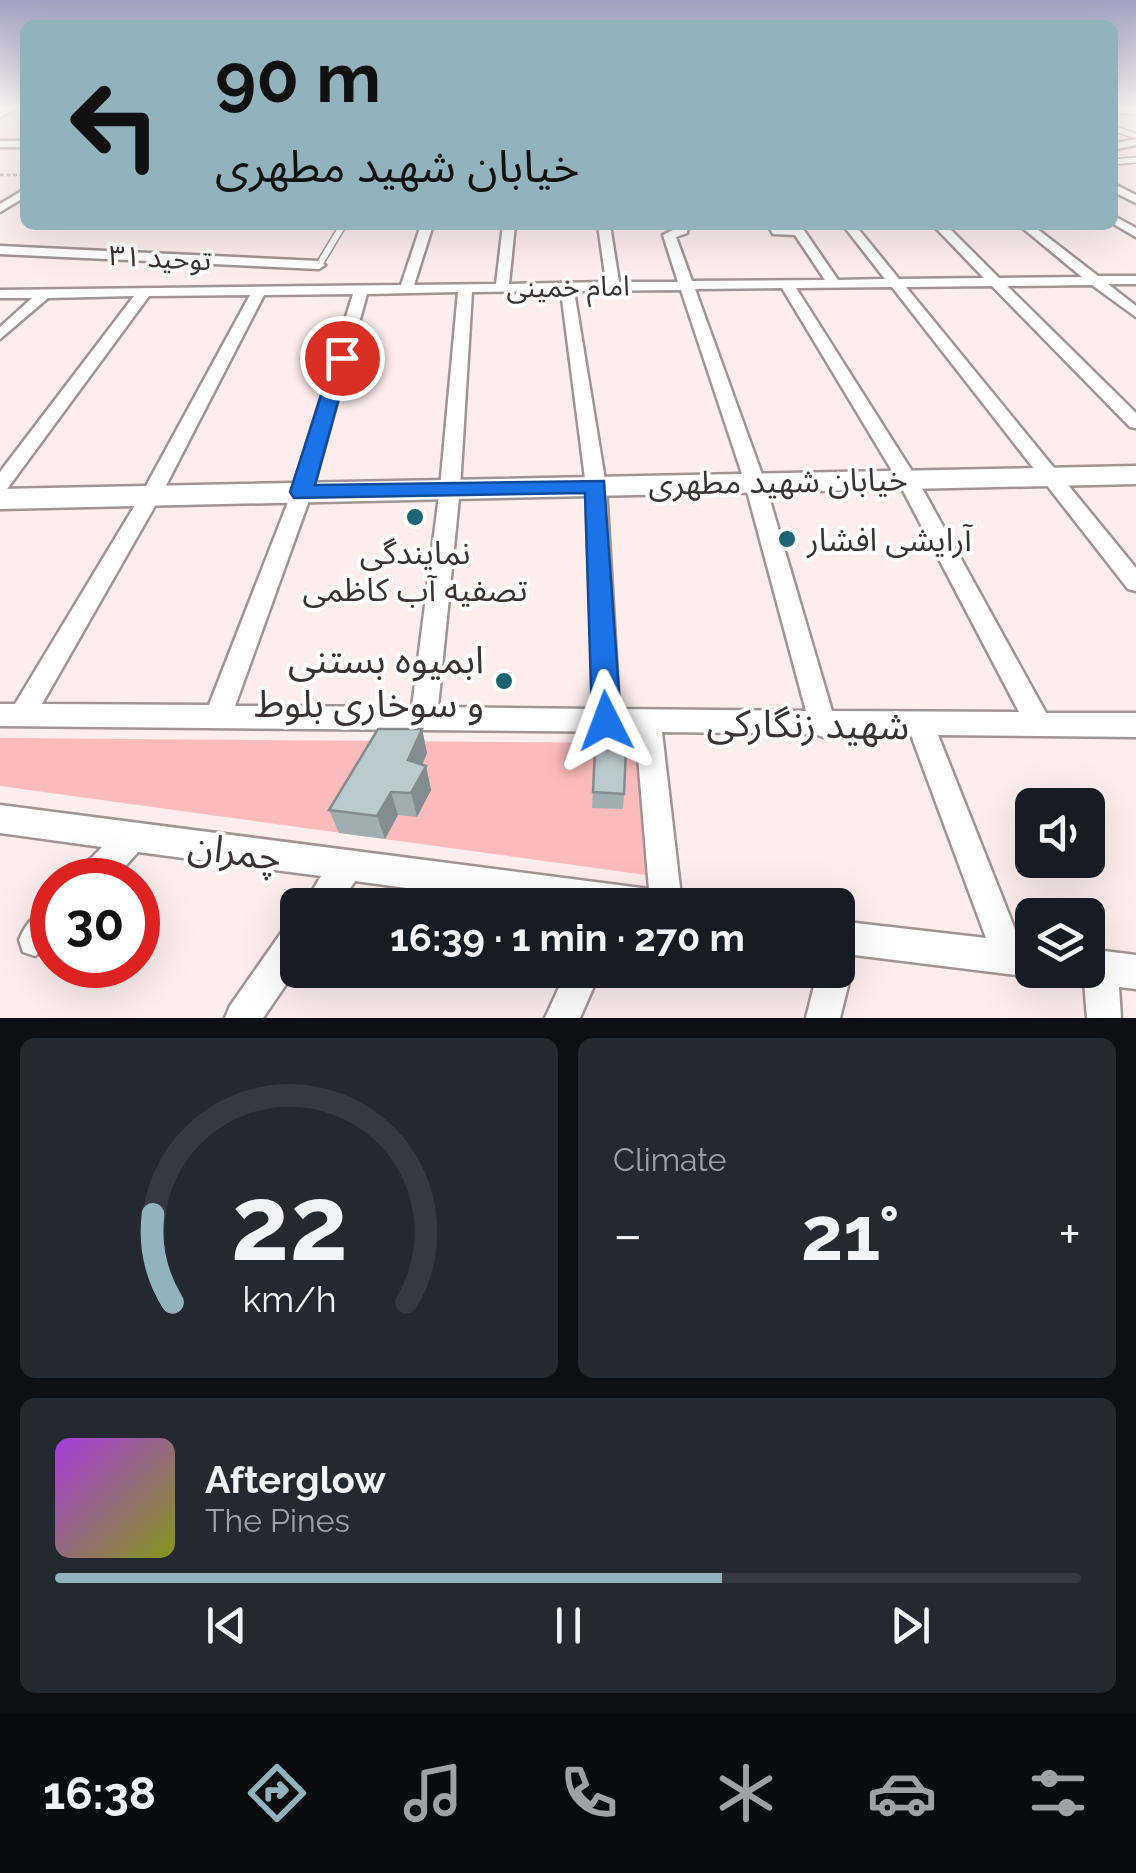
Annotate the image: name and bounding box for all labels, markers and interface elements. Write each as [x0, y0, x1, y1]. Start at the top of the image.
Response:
text: 90 m [215, 36, 381, 118]
icon: left [50, 60, 180, 190]
text: خیابان شهید مطهری [215, 140, 580, 193]
street label: توحید ۳۱ [108, 239, 212, 277]
street label: امام خمینی [506, 269, 630, 309]
pin [300, 316, 385, 401]
icon: arrive [315, 331, 370, 386]
street label: خیابان شهید مطهری [648, 460, 908, 503]
marker: نمایندگی تصفیه آب کاظمی [404, 506, 426, 528]
place label: آرایشی افشار [806, 521, 973, 559]
marker: آرایشی افشار [776, 528, 798, 550]
place label: نمایندگی تصفیه آب کاظمی [302, 534, 528, 608]
place label: ابمیوه بستنی و ‌سوخاری بلوط [254, 637, 484, 726]
position arrow [554, 669, 658, 773]
marker: ابمیوه بستنی و ‌سوخاری بلوط [493, 670, 515, 692]
street label: شهید زنگارکی [706, 700, 910, 748]
map controls [1015, 788, 1105, 988]
button: sound [1015, 788, 1105, 878]
street label: چمران [185, 822, 284, 882]
speed limit sign: 30 [30, 858, 160, 988]
button: layers [1015, 898, 1105, 988]
text: 16:39 · 1 min · 270 m [390, 915, 745, 960]
text: Climate [613, 1141, 727, 1178]
text: 22 [230, 1162, 348, 1284]
text: 21° [801, 1189, 900, 1278]
text: − [613, 1202, 643, 1267]
text: + [1058, 1202, 1081, 1267]
text: km/h [242, 1278, 336, 1320]
text: Afterglow [205, 1457, 386, 1502]
text: The Pines [205, 1502, 350, 1539]
icon: previous [199, 1598, 254, 1653]
icon: pause [541, 1598, 596, 1653]
icon: next [883, 1598, 938, 1653]
icon: directions [242, 1758, 312, 1828]
icon: music [398, 1758, 468, 1828]
icon: phone [554, 1758, 624, 1828]
icon: climate [711, 1758, 781, 1828]
icon: car [867, 1758, 937, 1828]
icon: filters [1023, 1758, 1093, 1828]
text: 16:38 [43, 1767, 156, 1820]

